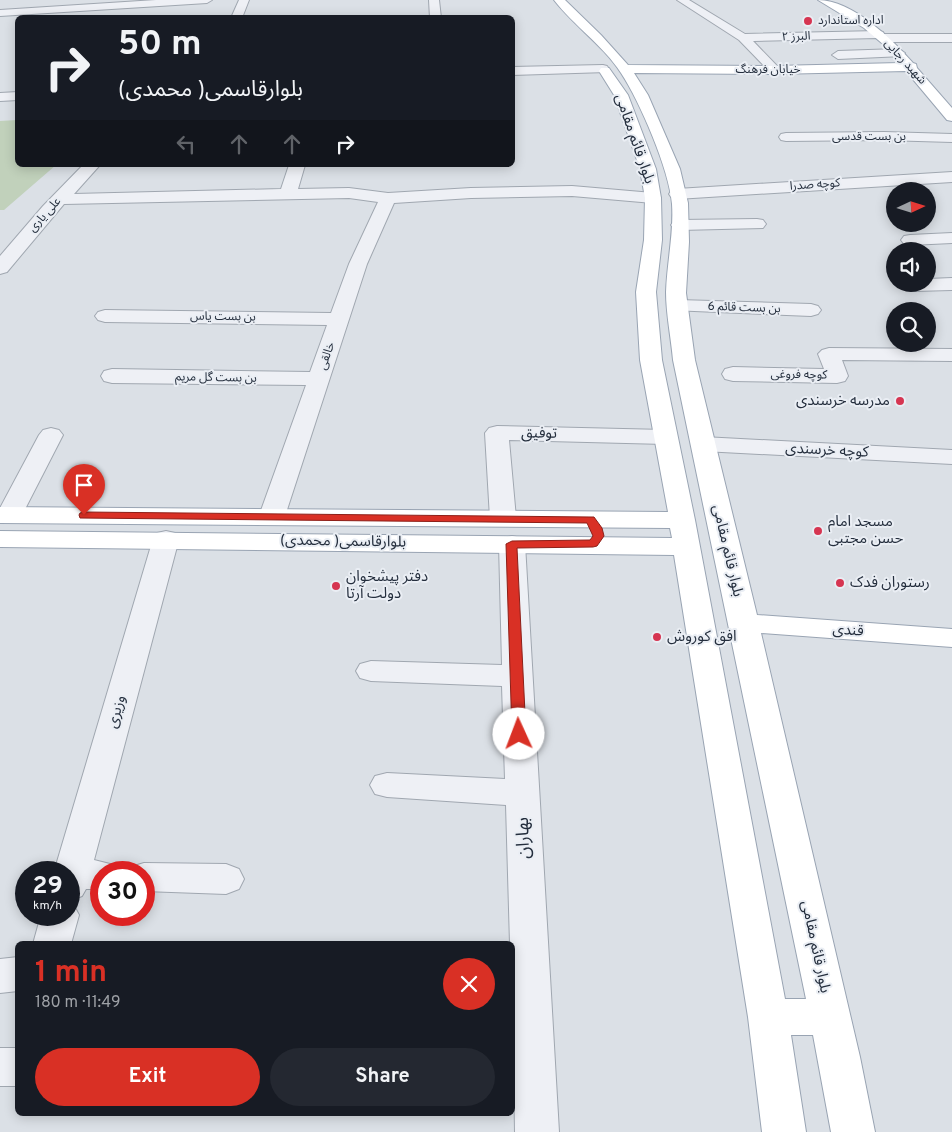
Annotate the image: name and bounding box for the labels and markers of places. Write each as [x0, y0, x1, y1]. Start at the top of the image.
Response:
place label: اداره استاندارد [818, 13, 884, 29]
marker: اداره استاندارد [802, 15, 814, 27]
place label: مدرسه خرسندی [796, 392, 890, 411]
marker: مدرسه خرسندی [894, 395, 906, 407]
pin [63, 464, 105, 515]
place label: مسجد امام حسن مجتبی [828, 513, 903, 549]
marker: مسجد امام حسن مجتبی [812, 525, 824, 537]
place label: دفتر پیشخوان دولت آرتا [346, 568, 428, 604]
place label: رستوران فدک [850, 574, 930, 593]
marker: رستوران فدک [834, 577, 846, 589]
marker: دفتر پیشخوان دولت آرتا [330, 580, 342, 592]
place label: افق کوروش [667, 628, 737, 647]
marker: افق کوروش [651, 631, 663, 643]

